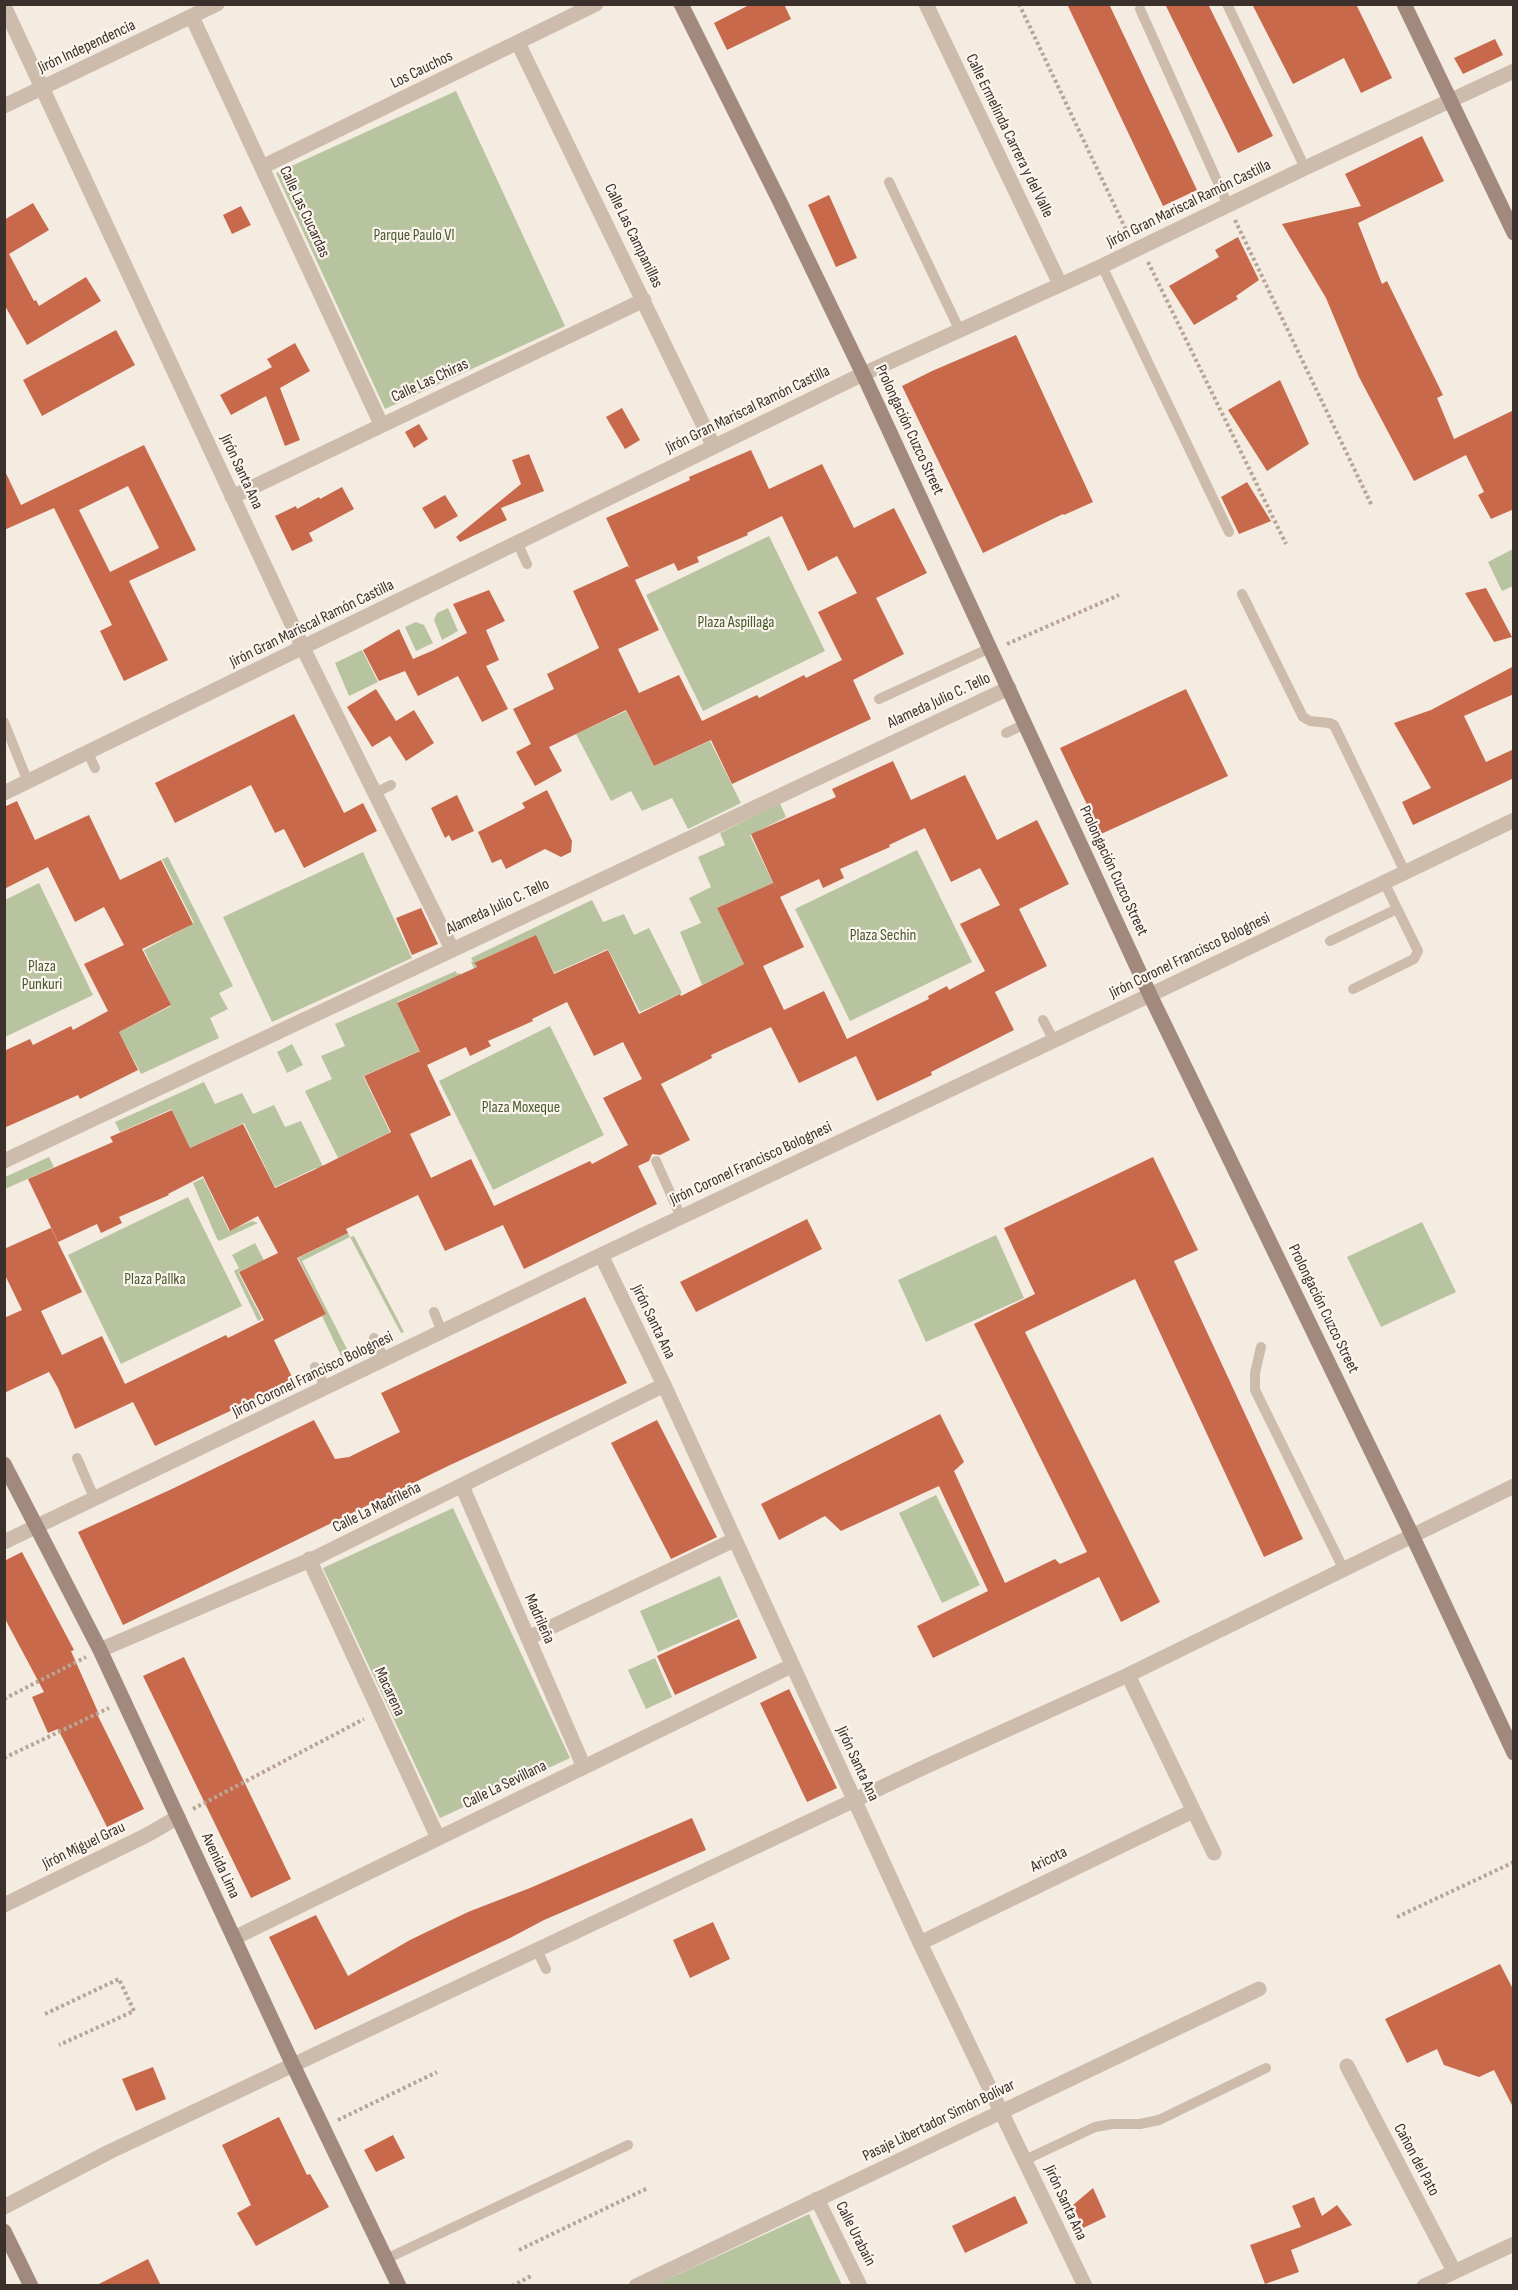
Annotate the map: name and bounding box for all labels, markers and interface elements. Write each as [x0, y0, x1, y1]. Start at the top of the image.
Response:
street label: Jirón Independencia [35, 16, 139, 78]
street label: Los Cauchos [388, 47, 456, 93]
street label: Calle Ermelinda Carrera y del Valle [961, 51, 1057, 221]
street label: Jirón Gran Mariscal Ramón Castilla [1104, 156, 1274, 252]
street label: Calle Las Cucardas [274, 163, 334, 261]
street label: Calle Las Campanillas [600, 181, 666, 291]
park label: Parque Paulo Vl [373, 226, 455, 246]
street label: Calle Las Chiras [388, 355, 472, 407]
street label: Jirón Gran Mariscal Ramón Castilla [663, 362, 833, 458]
street label: Prolongación Cuzco Street [870, 362, 948, 498]
street label: Jirón Santa Ana [215, 432, 267, 512]
street label: Jirón Gran Mariscal Ramón Castilla [227, 576, 397, 672]
park label: Plaza Aspillaga [697, 613, 775, 633]
street label: Alameda Julio C. Tello [884, 669, 994, 733]
street label: Prolongación Cuzco Street [1074, 803, 1152, 939]
street label: Alameda Julio C. Tello [443, 875, 553, 939]
street label: Jirón Coronel Francisco Bolognesi [1107, 909, 1273, 1003]
park label: Plaza Sechin [850, 926, 916, 946]
park label: Plaza Punkuri [22, 957, 62, 995]
park label: Plaza Moxeque [482, 1098, 560, 1118]
street label: Jirón Coronel Francisco Bolognesi [667, 1118, 835, 1210]
street label: Prolongación Cuzco Street [1283, 1241, 1363, 1377]
park label: Plaza Pallka [124, 1270, 186, 1290]
street label: Jirón Santa Ana [627, 1282, 679, 1362]
street label: Jirón Coronel Francisco Bolognesi [230, 1328, 396, 1422]
street label: Calle La Madrileña [330, 1478, 424, 1538]
street label: Madrileña [520, 1591, 558, 1647]
street label: Macarena [369, 1664, 409, 1720]
street label: Jirón Santa Ana [831, 1724, 883, 1804]
street label: Calle La Sevillana [460, 1757, 550, 1813]
street label: Jirón Miguel Grau [40, 1818, 128, 1874]
street label: Avenida Lima [197, 1830, 243, 1902]
street label: Aricota [1027, 1843, 1071, 1877]
street label: Pasaje Libertador Simón Bolívar [860, 2076, 1018, 2166]
street label: Cañon del Pato [1389, 2121, 1443, 2199]
street label: Jirón Santa Ana [1039, 2163, 1091, 2243]
street label: Calle Urabaín [831, 2199, 879, 2269]

